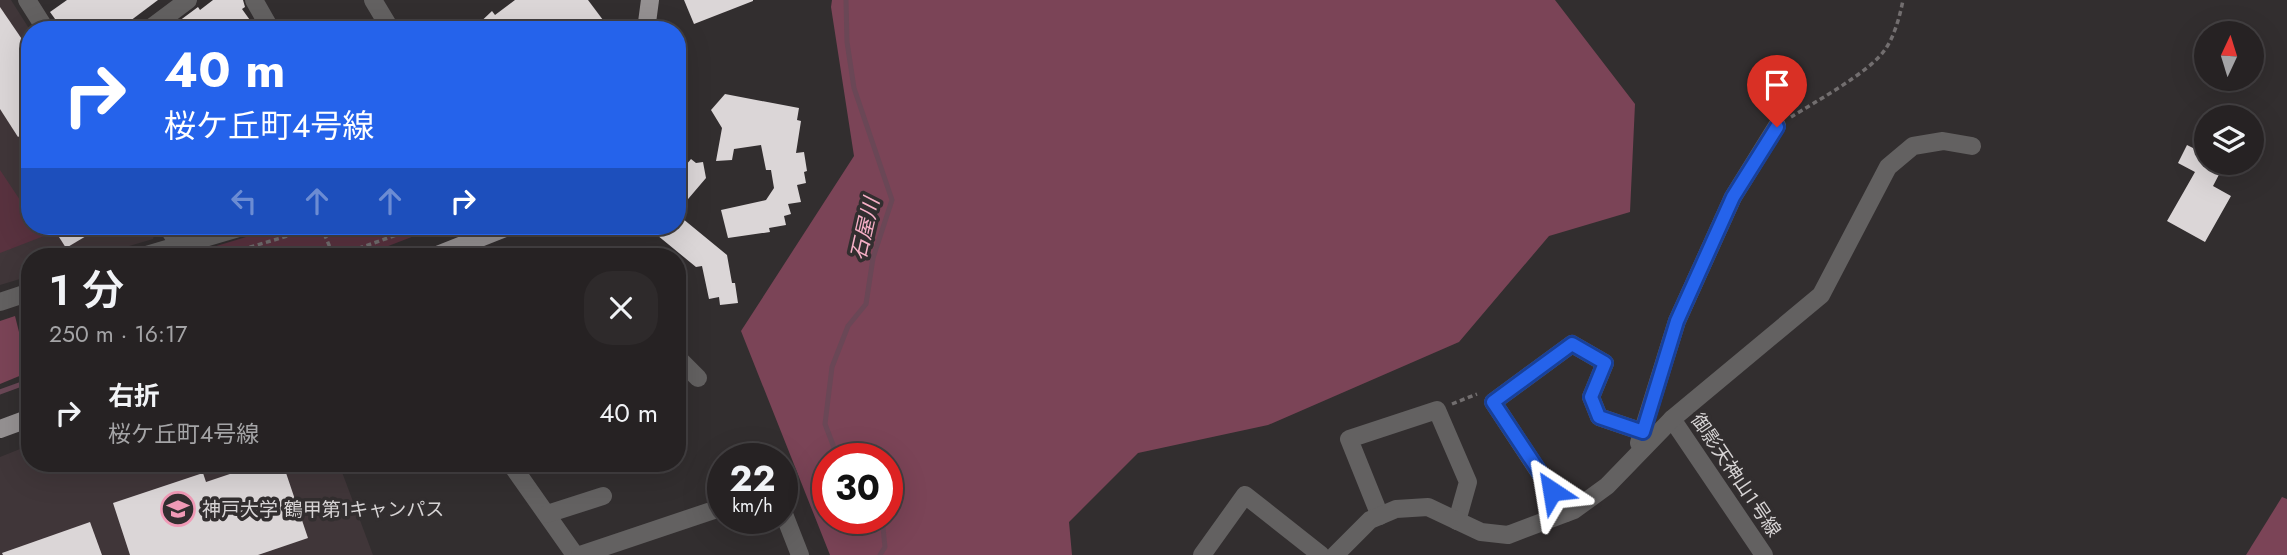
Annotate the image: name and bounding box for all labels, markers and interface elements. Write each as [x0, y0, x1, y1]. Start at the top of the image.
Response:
north arrow [2194, 21, 2264, 91]
map controls [2194, 21, 2264, 175]
text: 40 m [164, 35, 286, 105]
icon: right [49, 49, 140, 140]
pin [1747, 55, 1807, 127]
icon: arrive [1758, 66, 1796, 104]
text: 桜ケ丘町４号線 [164, 103, 375, 149]
button: layers [2194, 105, 2264, 175]
icon: left [225, 182, 263, 220]
icon: ahead [298, 182, 336, 220]
icon: ahead [371, 182, 409, 220]
icon: right [444, 182, 482, 220]
water label: 石屋川 [843, 193, 887, 263]
text: 1 分 [49, 260, 124, 321]
button: close [584, 271, 658, 345]
text: 250 m · 16:17 [49, 317, 187, 351]
text: 右折 [108, 377, 160, 415]
icon: right [49, 394, 87, 432]
text: 40 m [599, 394, 658, 432]
street label: 御影天神山１号線 [1685, 408, 1787, 542]
text: 桜ケ丘町４号線 [108, 417, 259, 451]
speed limit sign: 30 [812, 443, 903, 534]
text: 22 [730, 454, 775, 504]
position arrow [1515, 454, 1589, 528]
school or university icon: 神戸大学 鶴甲第1キャンパス [159, 490, 197, 528]
text: km/h [732, 493, 773, 519]
place label: 神戸大学 鶴甲第1キャンパス [202, 496, 444, 523]

